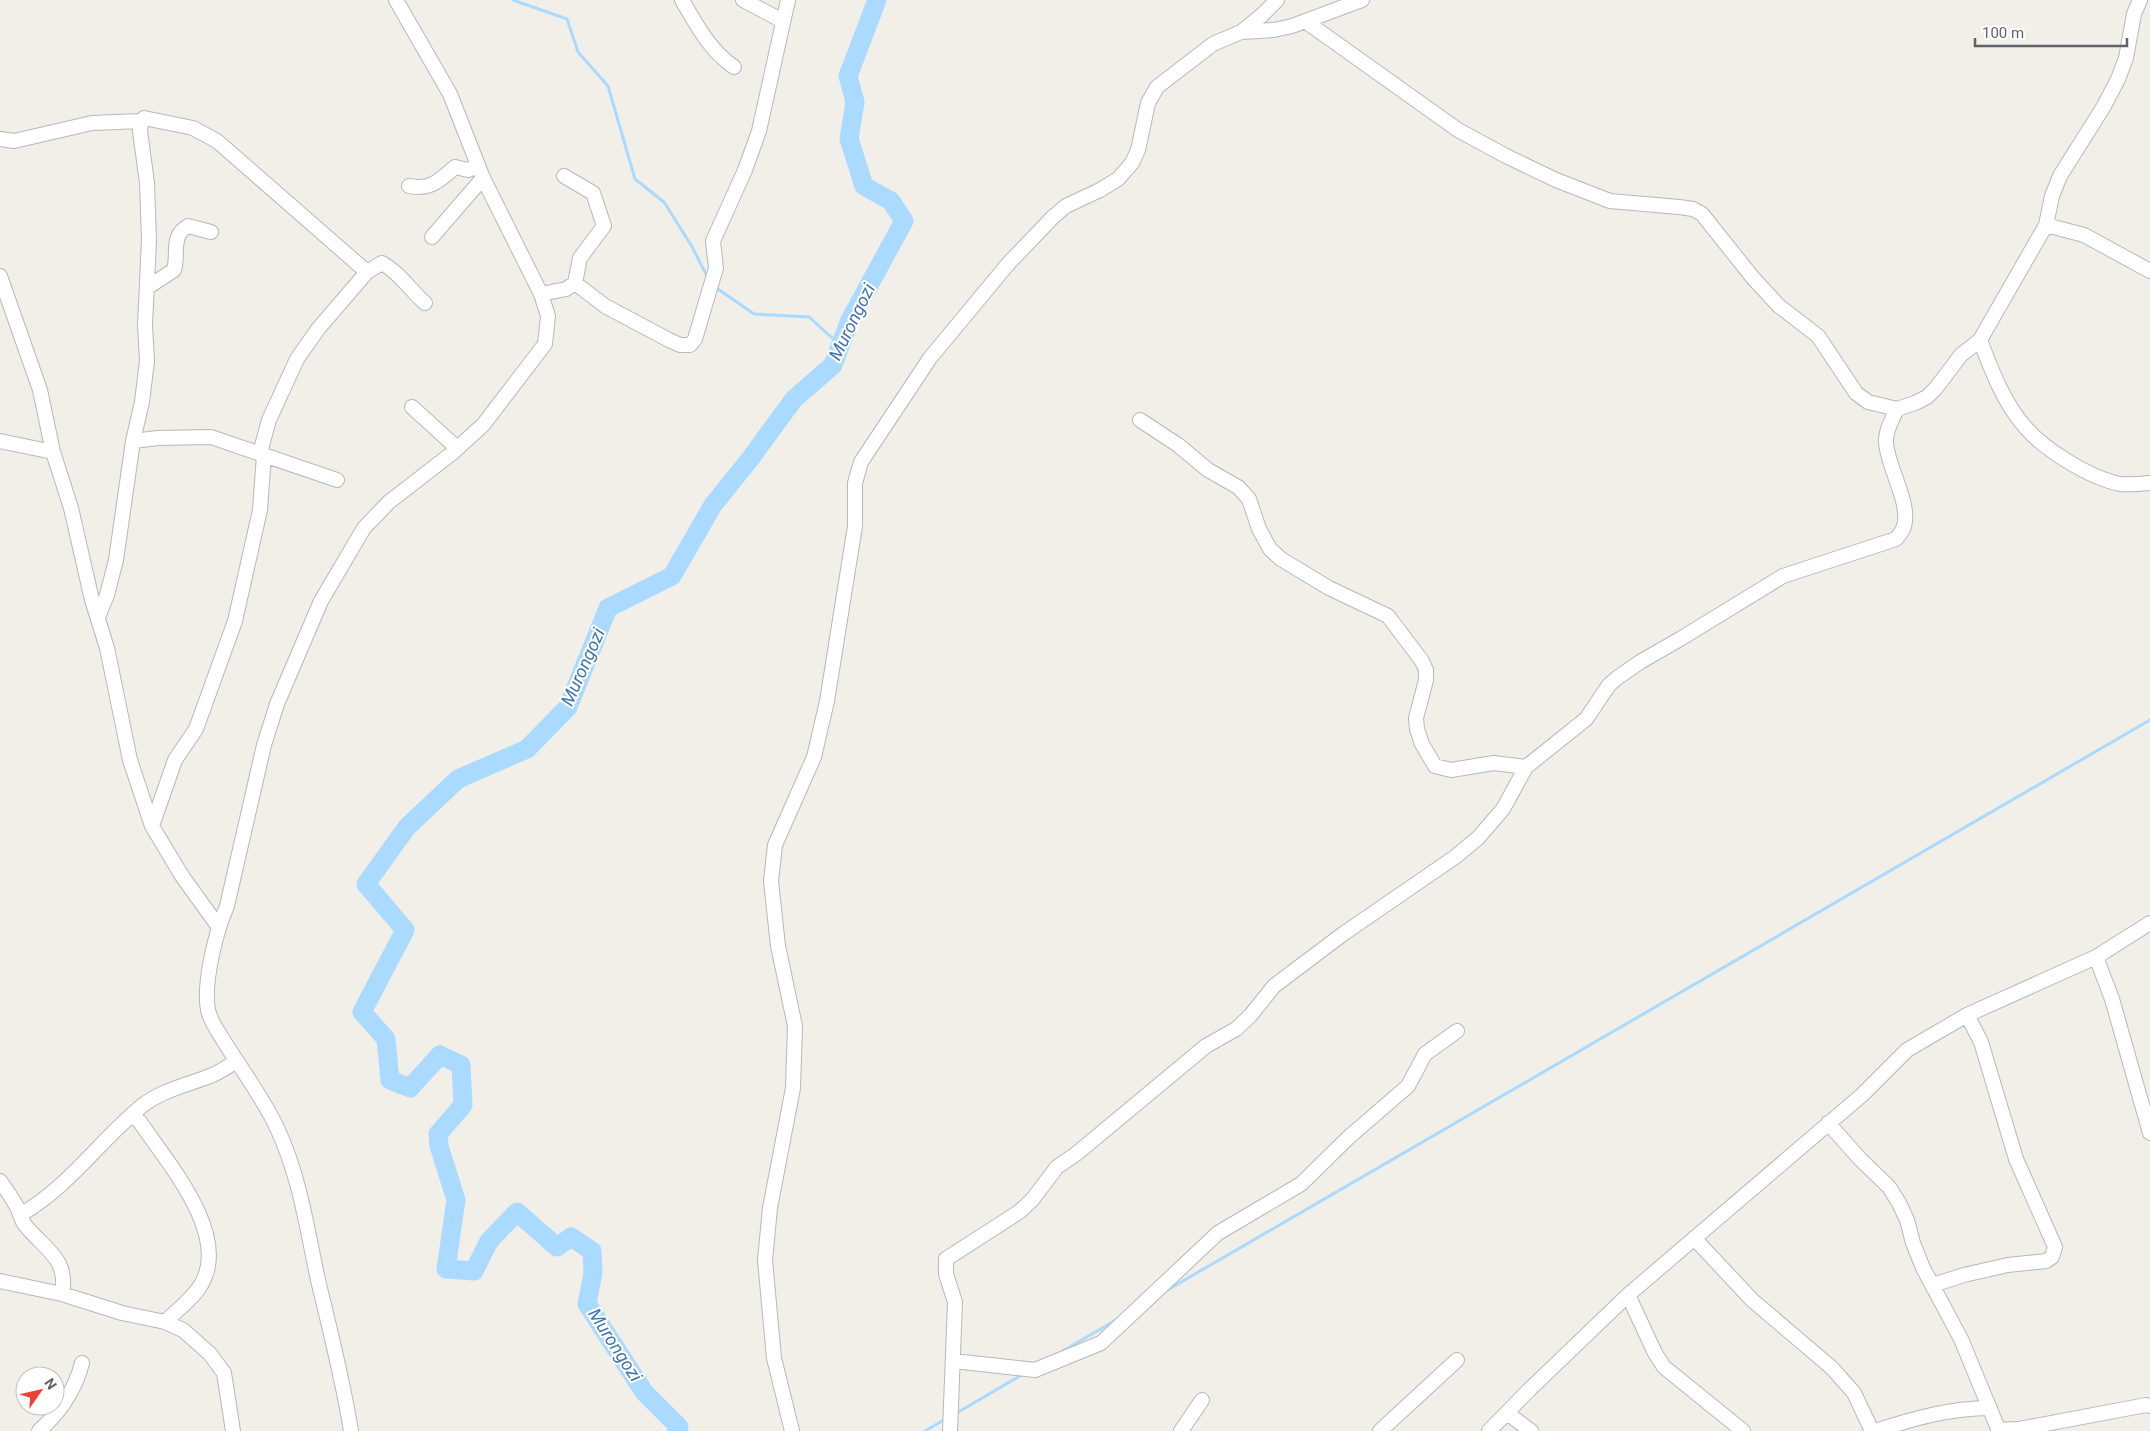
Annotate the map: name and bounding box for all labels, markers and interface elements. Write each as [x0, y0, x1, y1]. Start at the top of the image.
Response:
scale bar [1975, 15, 2128, 47]
text: 100 m [1982, 24, 2024, 42]
water label: Murongozi [824, 279, 879, 364]
water label: Murongozi [556, 624, 609, 709]
water label: Murongozi [584, 1304, 647, 1386]
north arrow [15, 1366, 65, 1416]
text: N [41, 1375, 60, 1392]

